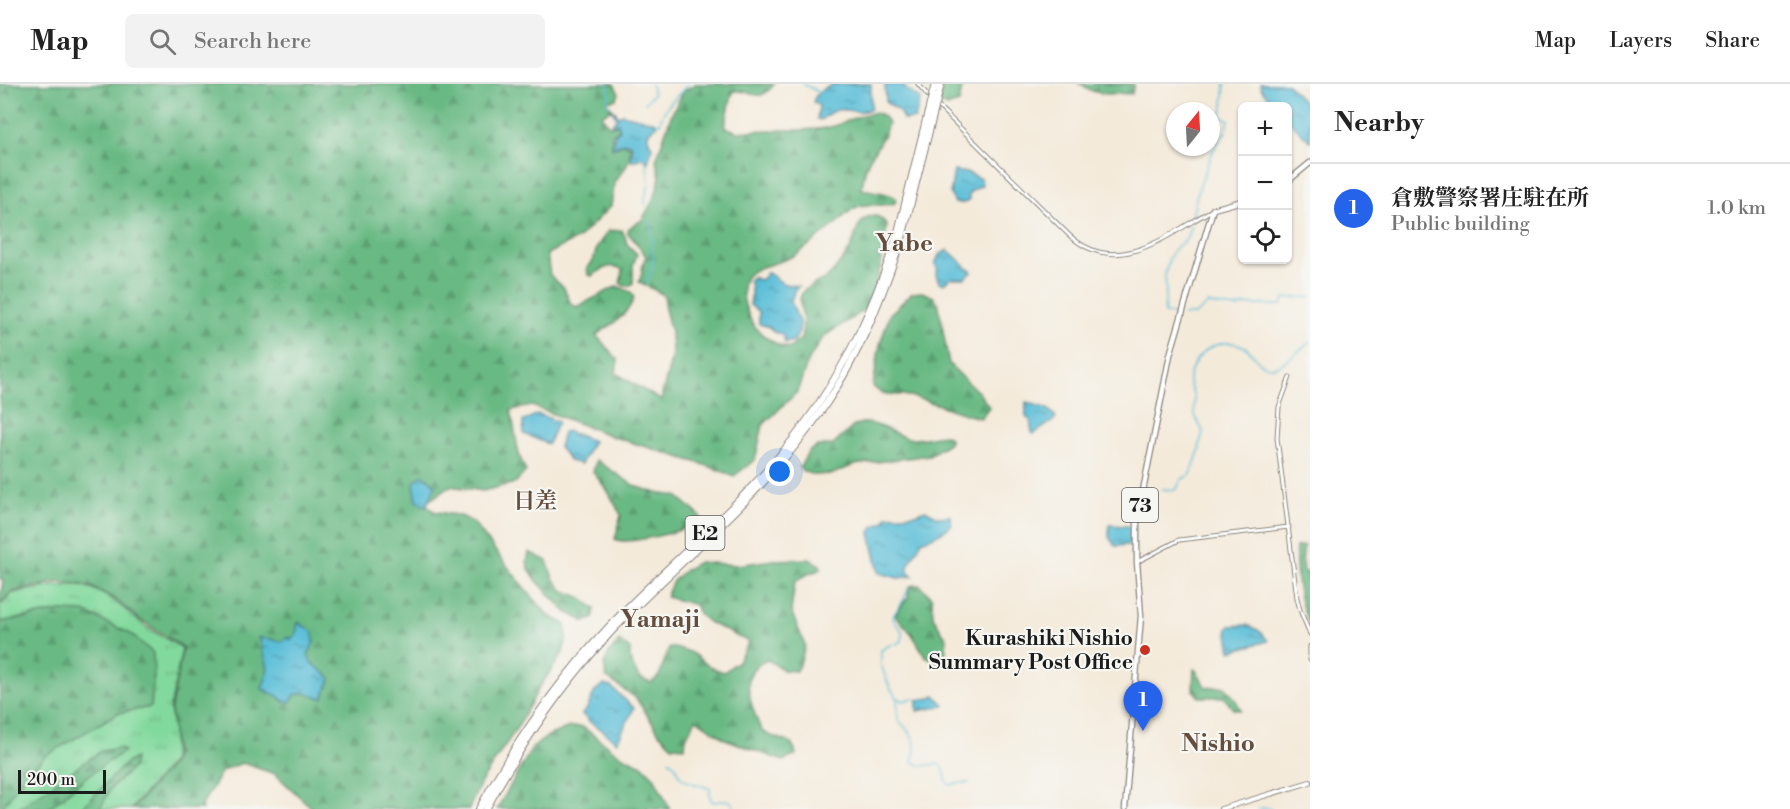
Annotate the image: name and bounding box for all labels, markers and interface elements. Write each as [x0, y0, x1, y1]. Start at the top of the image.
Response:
search box [125, 14, 545, 68]
text: Map [30, 24, 89, 59]
icon: search [146, 25, 179, 58]
text: Search here [194, 28, 311, 55]
text: Map [1535, 28, 1576, 54]
text: Layers [1609, 28, 1672, 54]
text: Share [1705, 28, 1760, 54]
north arrow [1166, 102, 1220, 156]
map controls [1238, 102, 1292, 264]
button: + [1238, 102, 1292, 156]
text: Nearby [1334, 107, 1424, 139]
button: − [1238, 156, 1292, 210]
text: 倉敷警察署庄駐在所 [1391, 185, 1589, 212]
text: 1 [1349, 196, 1358, 221]
text: 1.0 km [1707, 196, 1766, 221]
button: locate [1238, 210, 1292, 264]
text: Public building [1391, 212, 1530, 237]
district label: Yabe [875, 229, 933, 259]
your location [765, 457, 794, 486]
district label: 日差 [513, 488, 557, 515]
road number: 73 [1122, 488, 1158, 522]
road number: E2 [686, 516, 724, 550]
district label: Yamaji [620, 605, 700, 635]
place label: Kurashiki Nishio Summary Post Office [929, 626, 1133, 676]
marker: Kurashiki Nishio Summary Post Office [1138, 643, 1152, 657]
pin: 1 [1124, 682, 1162, 731]
district label: Nishio [1181, 729, 1255, 759]
scale bar [18, 767, 106, 794]
text: 200 m [27, 770, 75, 790]

